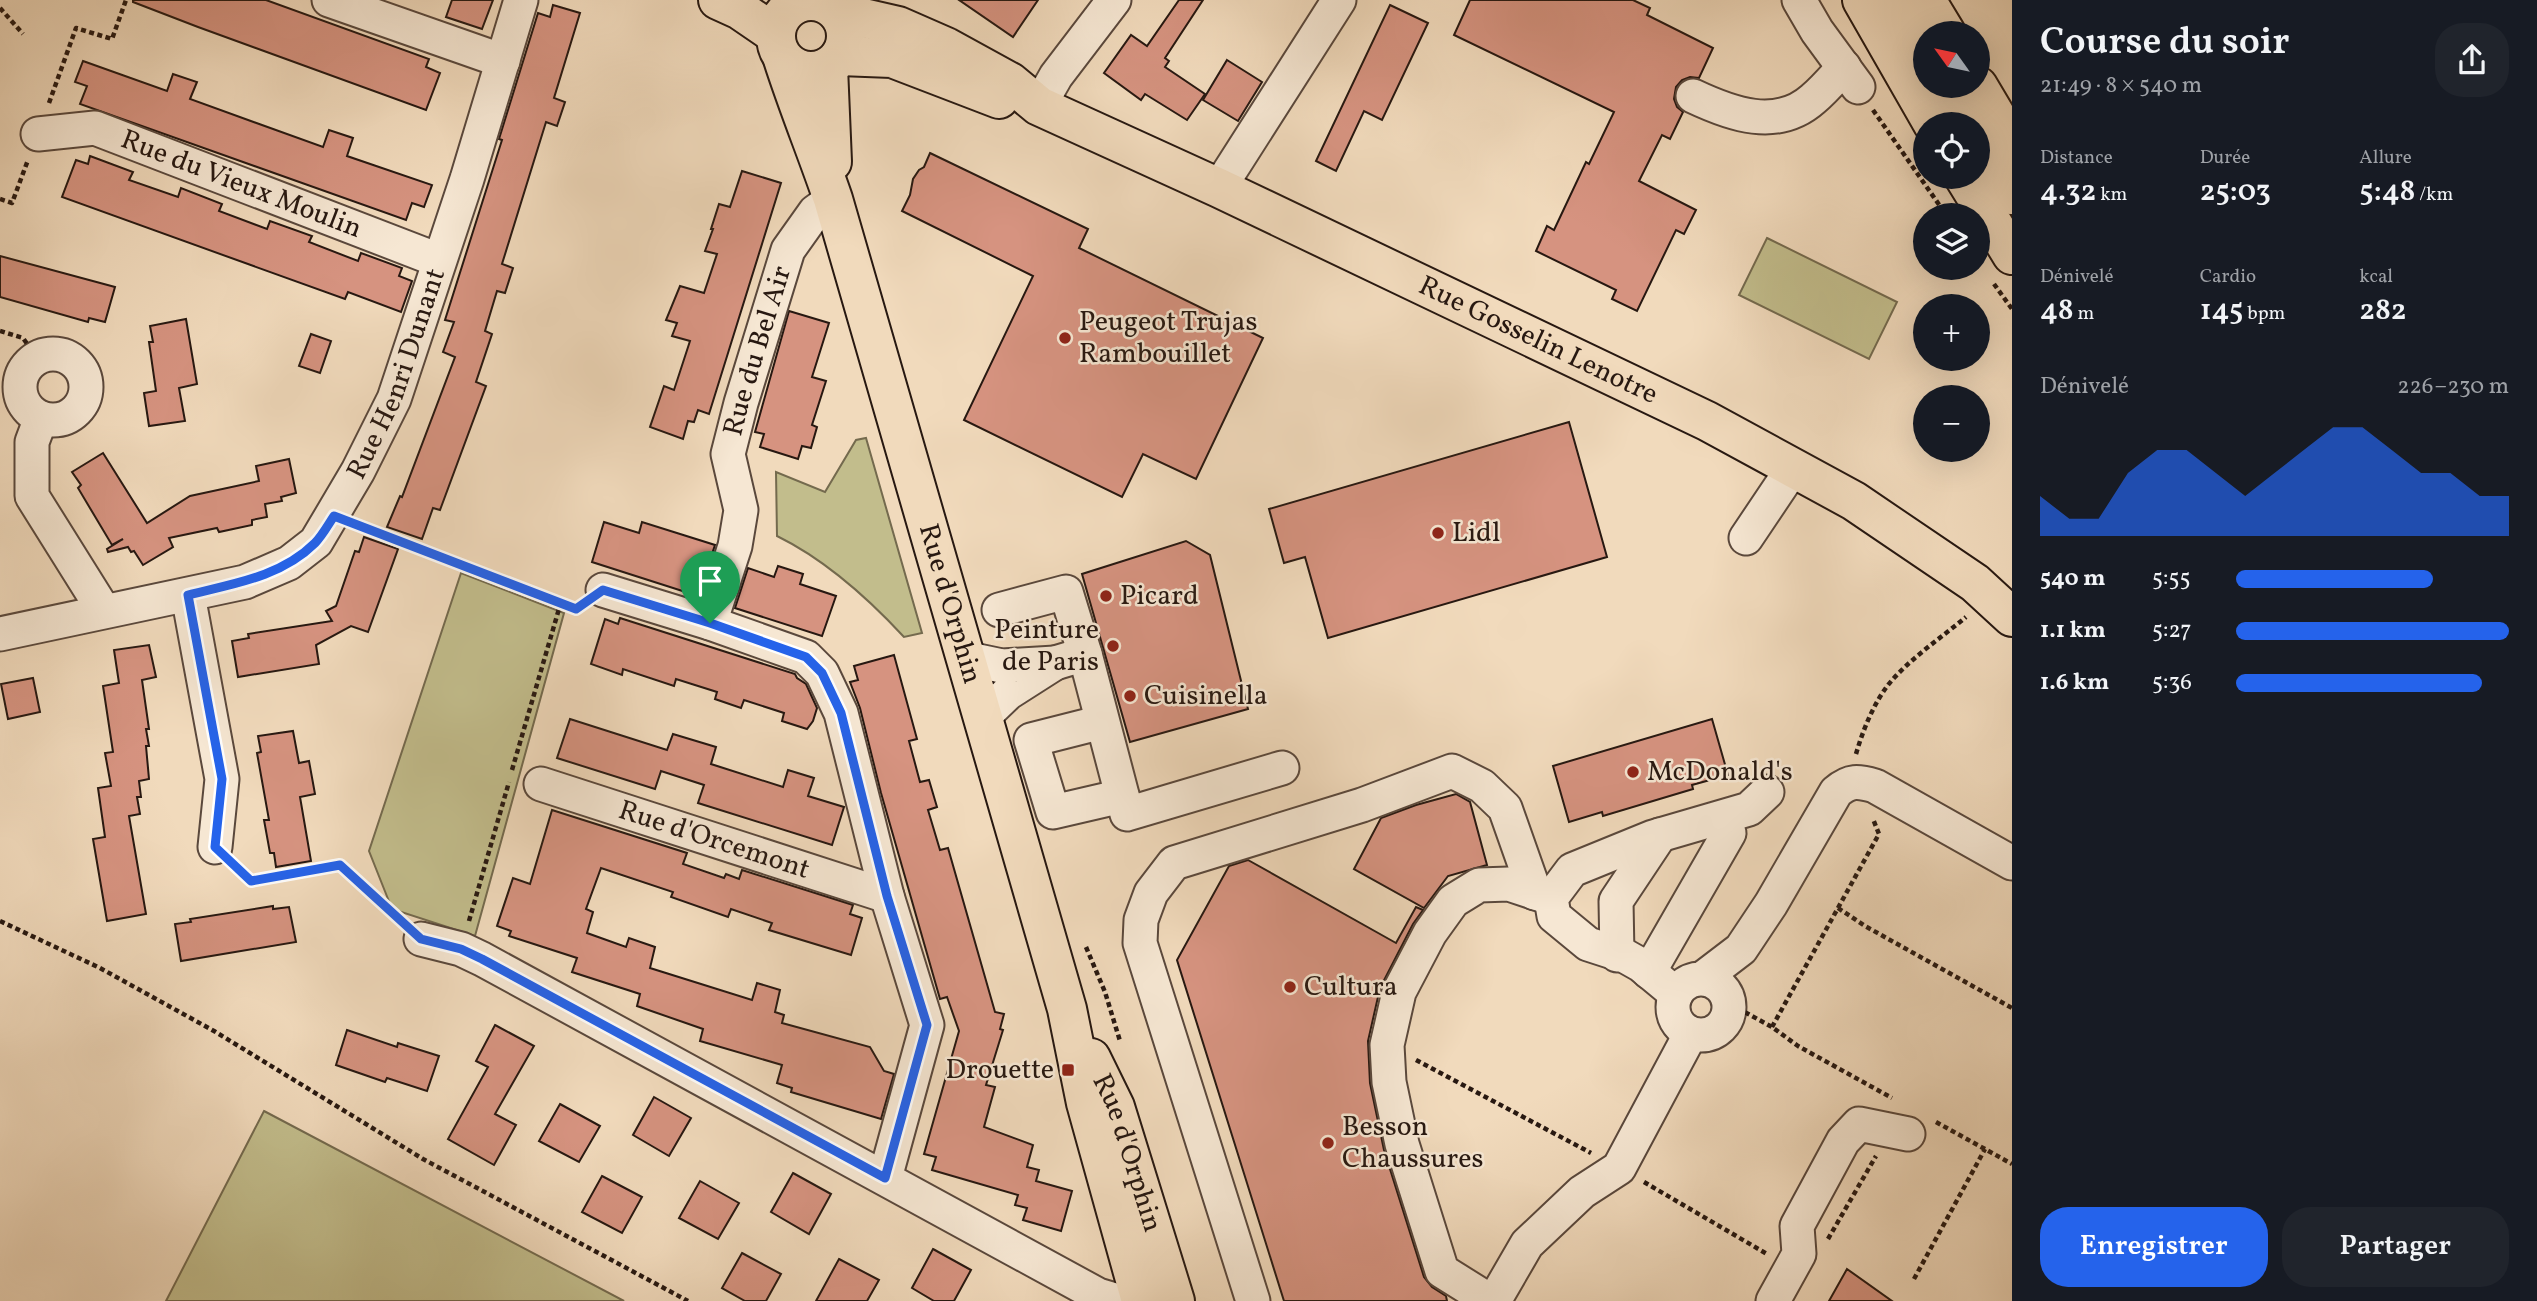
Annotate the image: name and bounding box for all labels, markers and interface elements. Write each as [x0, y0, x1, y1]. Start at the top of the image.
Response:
text: Course du soir [2040, 17, 2290, 70]
north arrow [1913, 21, 1990, 98]
map controls [1913, 21, 1990, 462]
button: share [2435, 23, 2509, 97]
text: 21:49 · 8 × 540 m [2040, 70, 2202, 102]
button: locate [1913, 112, 1990, 189]
street label: Rue du Vieux Moulin [115, 120, 367, 248]
text: Distance [2040, 145, 2113, 171]
text: Durée [2200, 145, 2250, 171]
text: Allure [2359, 145, 2412, 171]
text: 4.32 [2040, 171, 2096, 213]
text: 25:03 [2200, 171, 2271, 213]
text: 5:48 [2359, 171, 2415, 213]
text: km [2096, 182, 2127, 208]
text: /km [2415, 182, 2453, 208]
button: layers [1913, 203, 1990, 280]
street label: Rue du Bel Air [714, 261, 801, 440]
street label: Rue Henri Dunant [337, 263, 456, 486]
text: Dénivelé [2040, 264, 2113, 290]
text: Cardio [2200, 264, 2256, 290]
text: kcal [2359, 264, 2393, 290]
street label: Rue Gosselin Lenotre [1412, 267, 1664, 414]
text: 48 [2040, 290, 2074, 332]
text: 145 [2200, 290, 2243, 332]
text: 282 [2359, 290, 2407, 332]
button: + [1913, 294, 1990, 371]
text: m [2074, 301, 2094, 327]
text: bpm [2243, 301, 2285, 327]
place label: Peugeot Trujas Rambouillet [1079, 303, 1257, 374]
marker: Peugeot Trujas Rambouillet [1057, 330, 1073, 346]
text: Dénivelé [2040, 371, 2129, 403]
text: 226–230 m [2397, 371, 2509, 403]
button: − [1913, 385, 1990, 462]
place label: Lidl [1452, 514, 1500, 553]
street label: Rue d'Orphin [908, 519, 992, 688]
marker: Lidl [1430, 525, 1446, 541]
pin [680, 551, 740, 623]
icon: arrive [691, 562, 729, 600]
text: 540 m [2040, 563, 2106, 595]
text: 5:55 [2152, 563, 2191, 595]
place label: Picard [1120, 577, 1199, 616]
marker: Picard [1098, 588, 1114, 604]
place label: Peinture de Paris [994, 611, 1099, 682]
text: 1.1 km [2040, 615, 2106, 647]
text: 5:27 [2152, 615, 2191, 647]
marker: Peinture de Paris [1105, 638, 1121, 654]
text: 1.6 km [2040, 667, 2109, 699]
text: 5:36 [2152, 667, 2192, 699]
place label: Cuisinella [1144, 677, 1268, 716]
marker: Cuisinella [1122, 688, 1138, 704]
place label: McDonald's [1647, 753, 1793, 792]
marker: McDonald's [1625, 764, 1641, 780]
street label: Rue d'Orcemont [613, 791, 815, 889]
place label: Cultura [1304, 968, 1398, 1007]
marker: Cultura [1282, 979, 1298, 995]
place label: Drouette [945, 1051, 1054, 1090]
marker: Drouette [1060, 1062, 1076, 1078]
street label: Rue d'Orphin [1082, 1067, 1172, 1237]
place label: Besson Chaussures [1342, 1108, 1483, 1179]
marker: Besson Chaussures [1320, 1135, 1336, 1151]
button: Enregistrer [2040, 1207, 2268, 1287]
button: Partager [2282, 1207, 2509, 1287]

